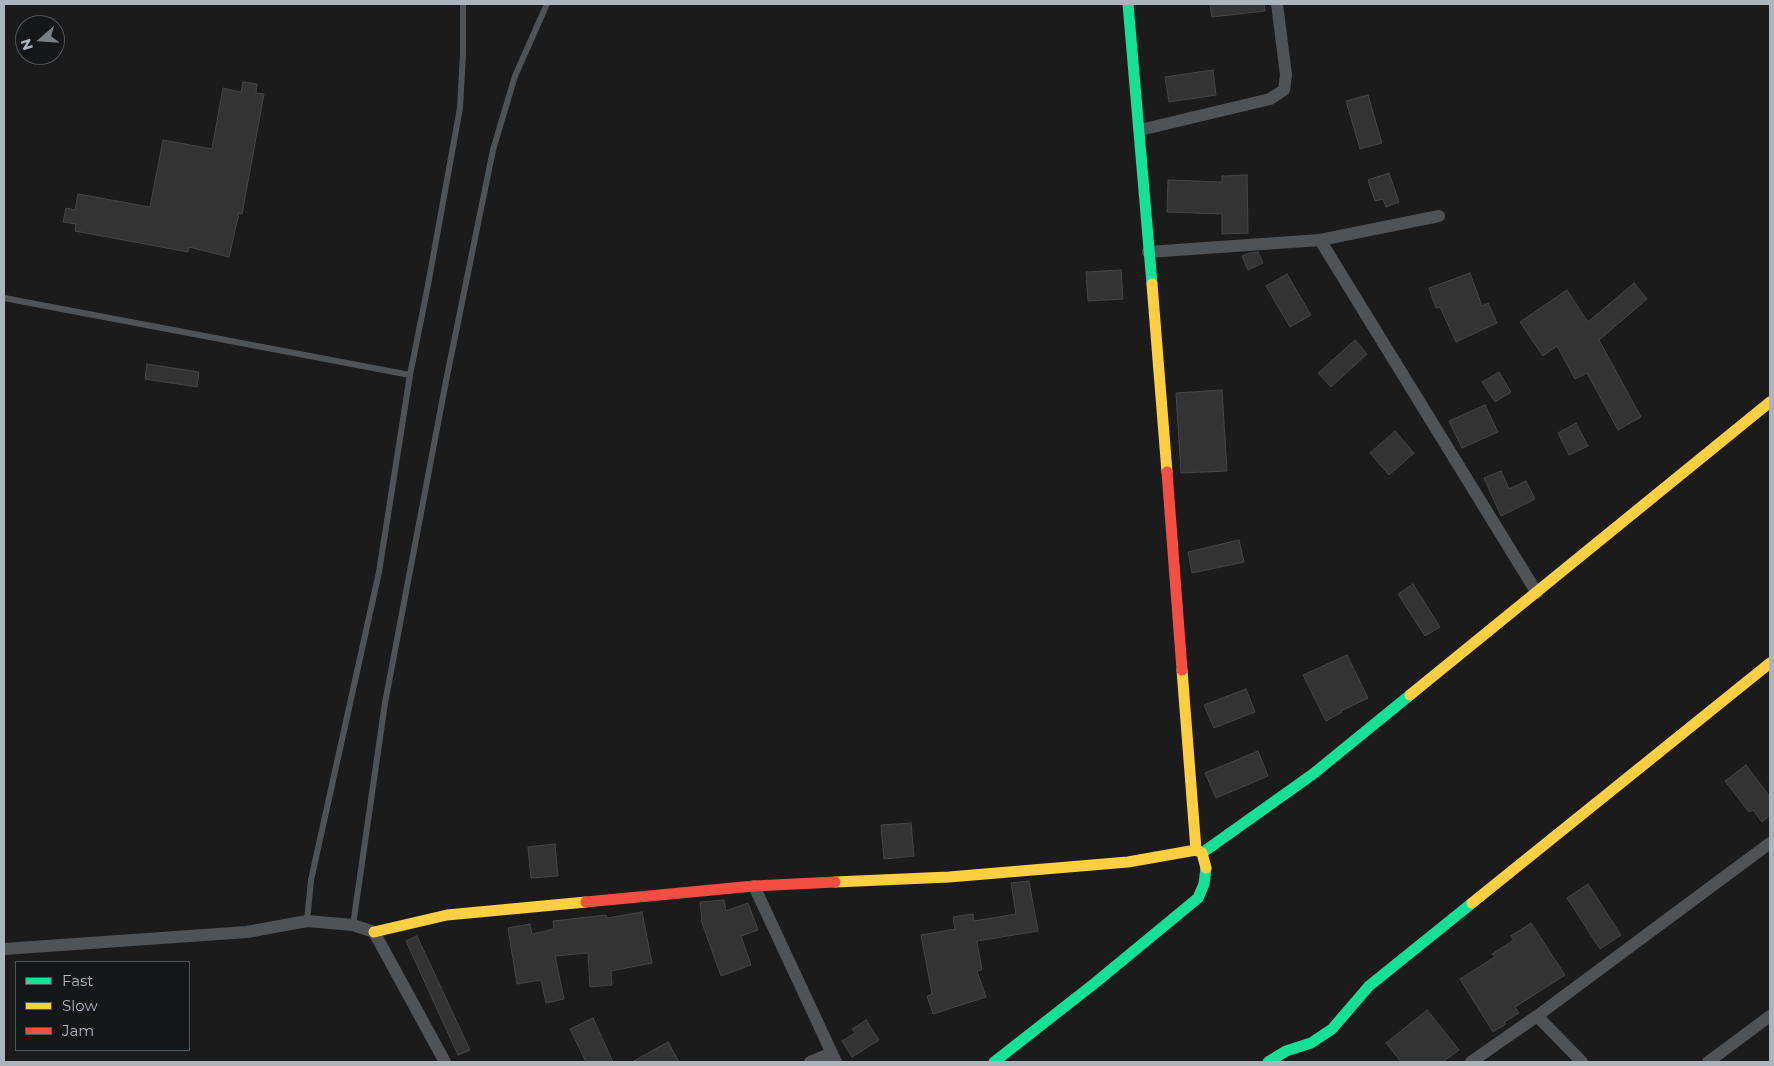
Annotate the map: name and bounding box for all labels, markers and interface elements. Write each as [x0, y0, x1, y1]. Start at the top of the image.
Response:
north arrow [15, 15, 65, 65]
text: N [16, 36, 37, 53]
legend [15, 961, 190, 1051]
text: Fast [62, 971, 93, 990]
text: Slow [62, 996, 98, 1015]
text: Jam [62, 1021, 94, 1040]

